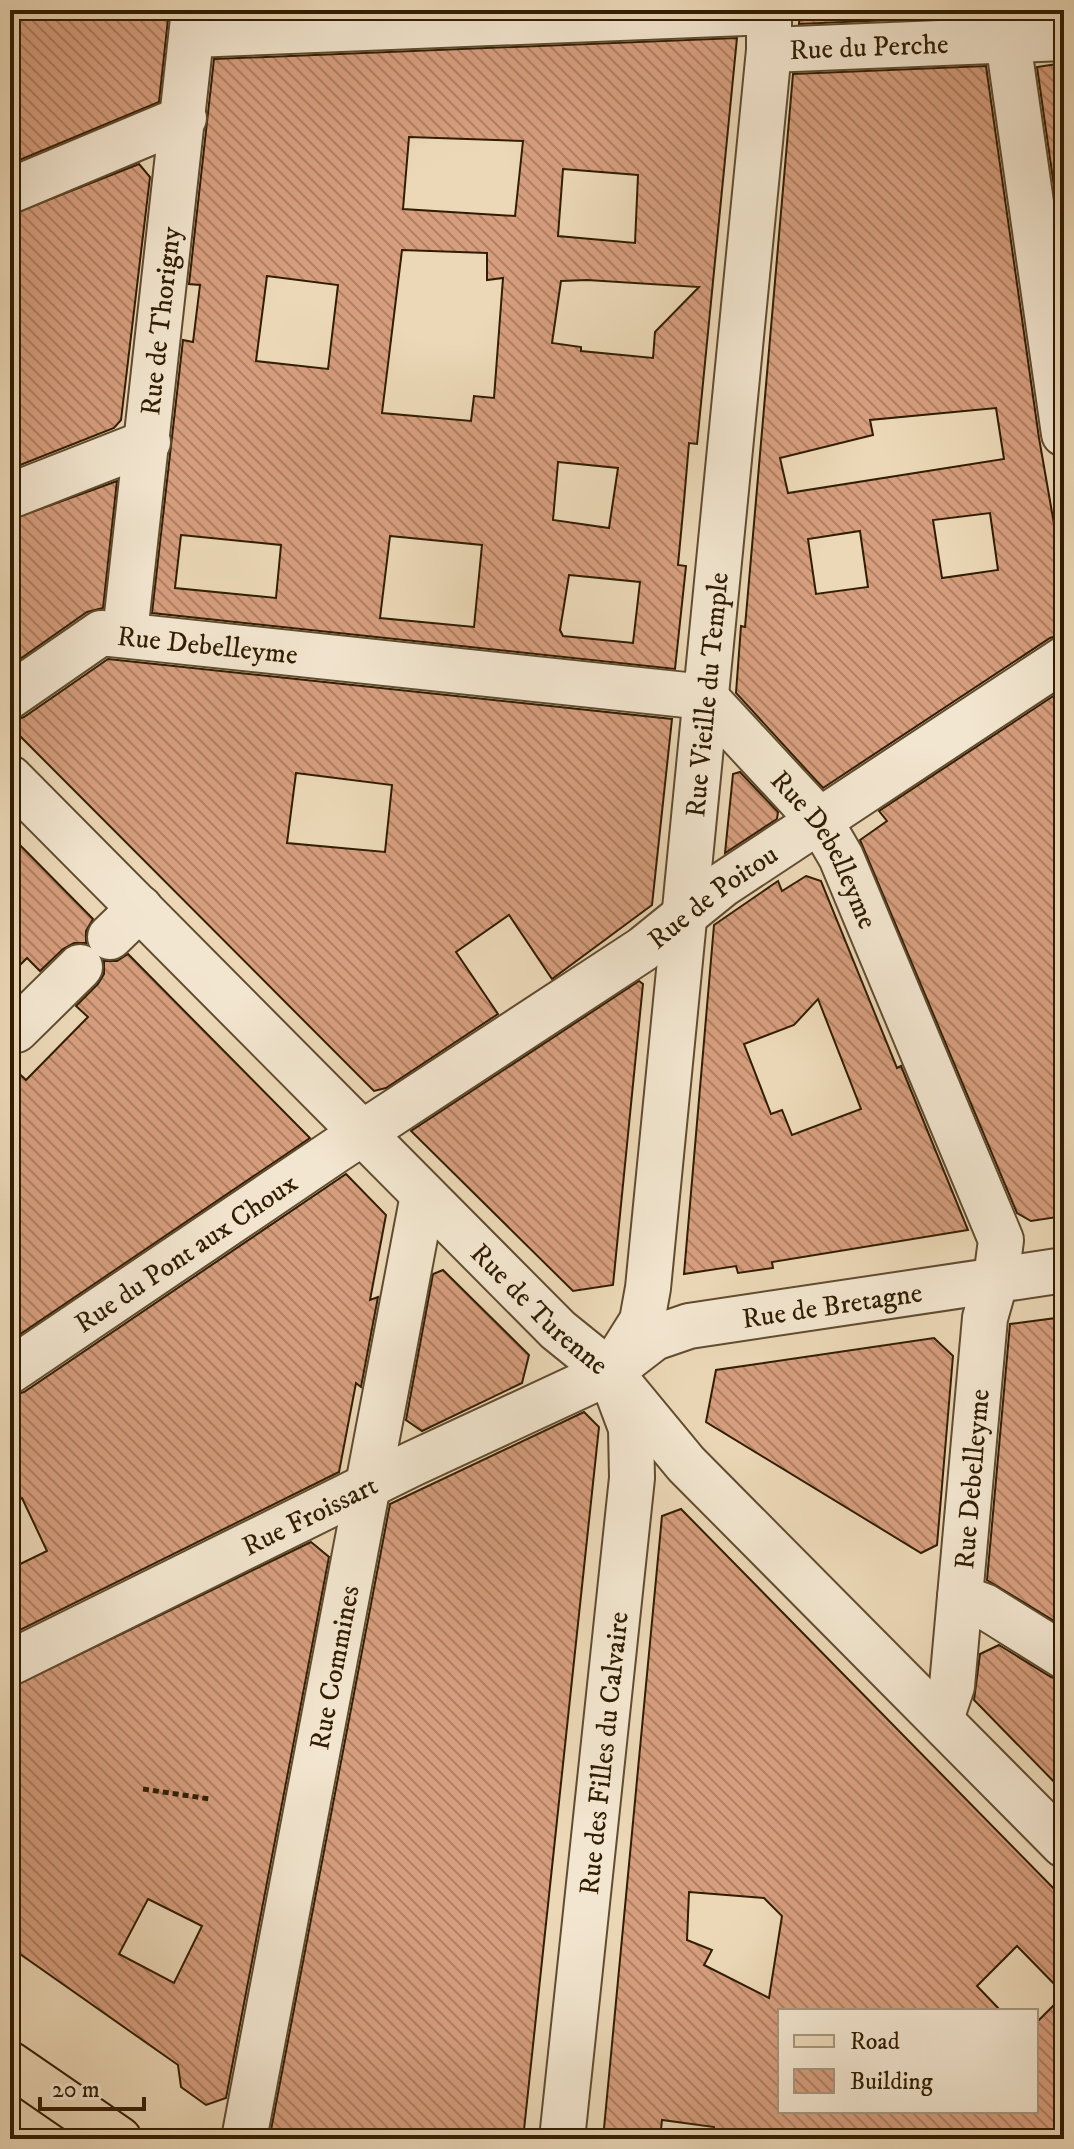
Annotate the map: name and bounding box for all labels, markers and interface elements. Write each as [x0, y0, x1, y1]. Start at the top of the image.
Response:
street label: Rue du Perche [789, 27, 949, 68]
street label: Rue de Thorigny [133, 224, 189, 417]
street label: Rue Vieille du Temple [678, 571, 737, 819]
street label: Rue Debelleyme [116, 619, 299, 673]
street label: Rue Debelleyme [763, 763, 885, 934]
street label: Rue de Poitou [641, 837, 785, 957]
street label: Rue du Pont aux Choux [68, 1165, 305, 1341]
street label: Rue de Turenne [463, 1236, 615, 1383]
street label: Rue de Bretagne [740, 1275, 925, 1337]
street label: Rue Debelleyme [947, 1387, 998, 1571]
street label: Rue Froissart [236, 1468, 384, 1564]
street label: Rue Commines [302, 1582, 368, 1753]
street label: Rue des Filles du Calvaire [572, 1610, 637, 1897]
legend [778, 2009, 1038, 2113]
text: Road [850, 2027, 900, 2057]
scale bar [40, 2061, 144, 2111]
text: Building [850, 2067, 933, 2097]
text: 20 m [52, 2075, 100, 2105]

